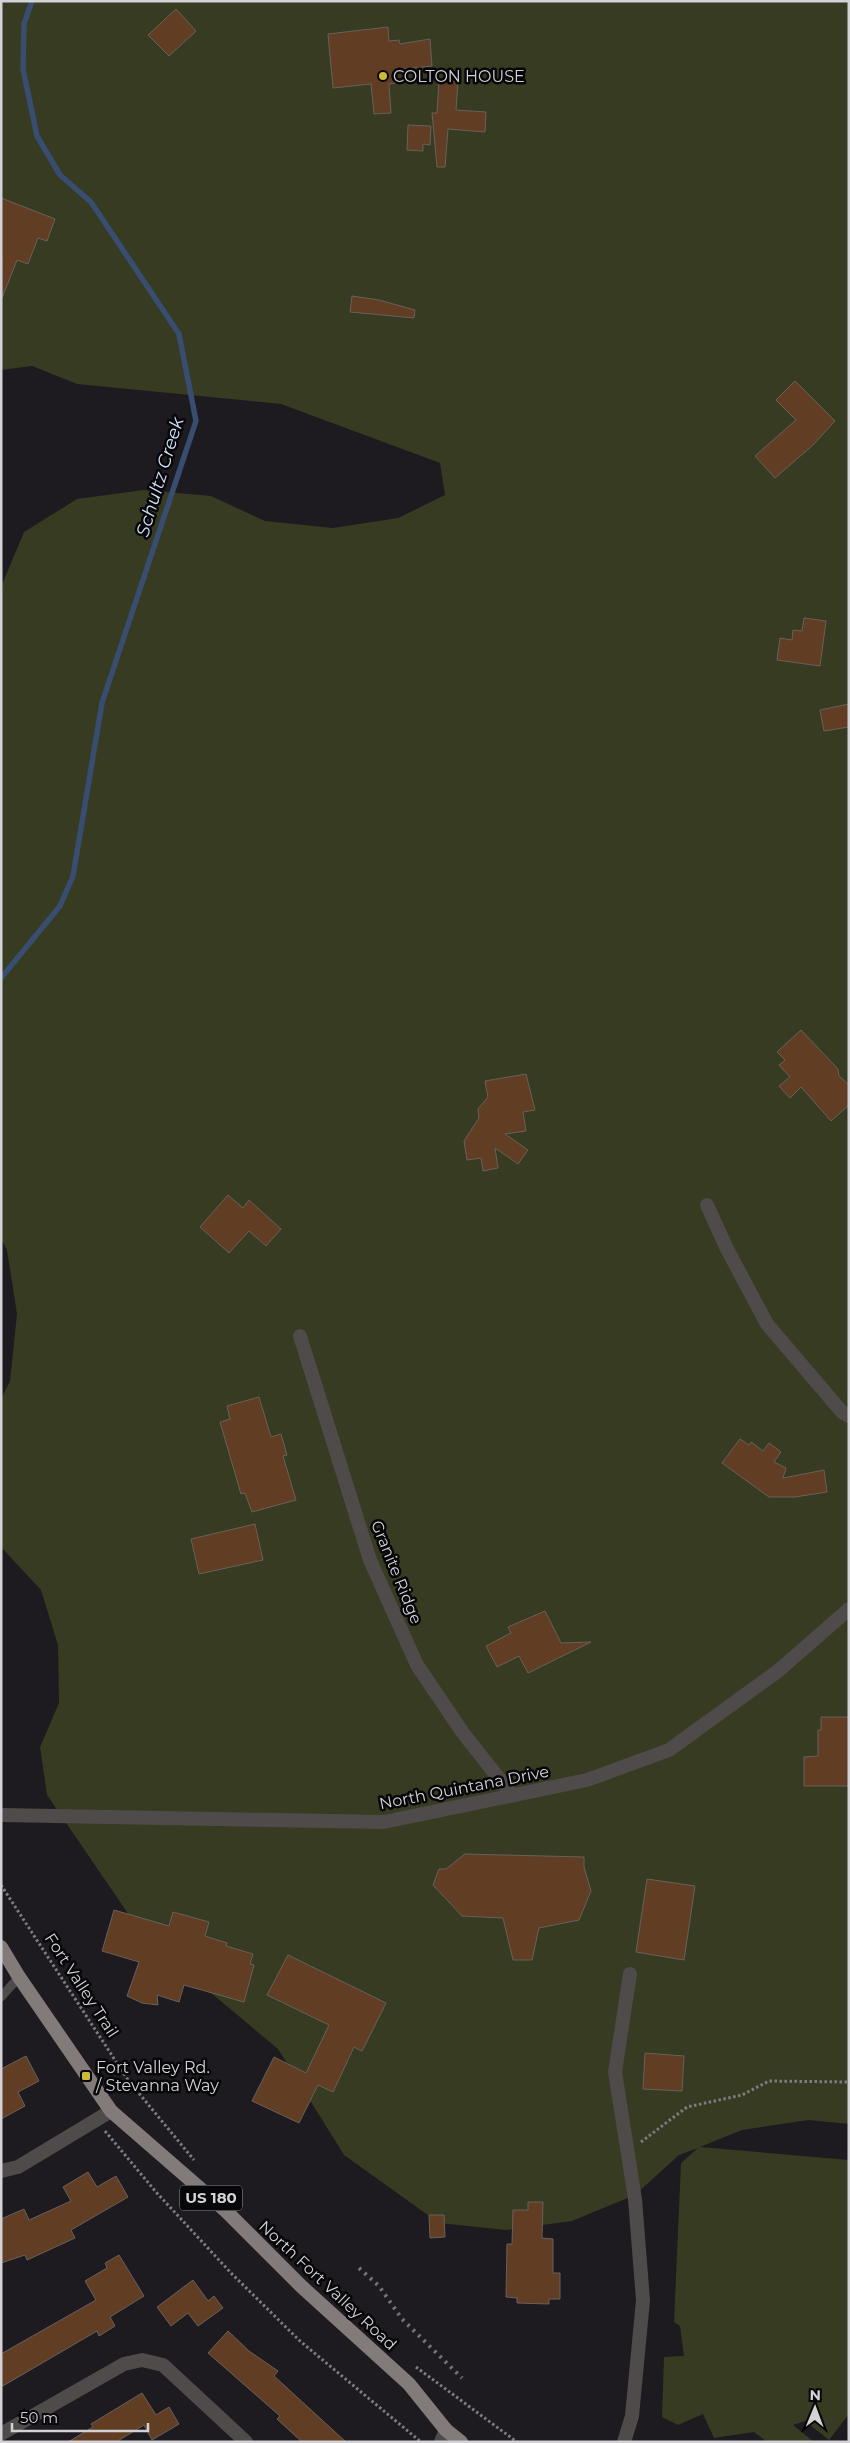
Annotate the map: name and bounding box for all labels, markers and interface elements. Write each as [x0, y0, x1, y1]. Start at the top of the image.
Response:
place label: COLTON HOUSE [393, 67, 525, 86]
marker: COLTON HOUSE [377, 70, 389, 82]
water label: Schultz Creek [131, 413, 189, 539]
street label: Granite Ridge [367, 1518, 426, 1627]
street label: North Quintana Drive [378, 1762, 551, 1813]
street label: Fort Valley Trail [41, 1929, 122, 2041]
place label: Fort Valley Rd. / Stevanna Way [95, 2058, 219, 2095]
marker: Fort Valley Rd. / Stevanna Way [80, 2070, 92, 2082]
road number: US 180 [180, 2186, 242, 2210]
street label: North Fort Valley Road [255, 2217, 400, 2354]
north arrow [790, 2383, 840, 2433]
text: N [809, 2386, 821, 2404]
scale bar [12, 2400, 149, 2432]
text: 50 m [20, 2408, 58, 2427]

